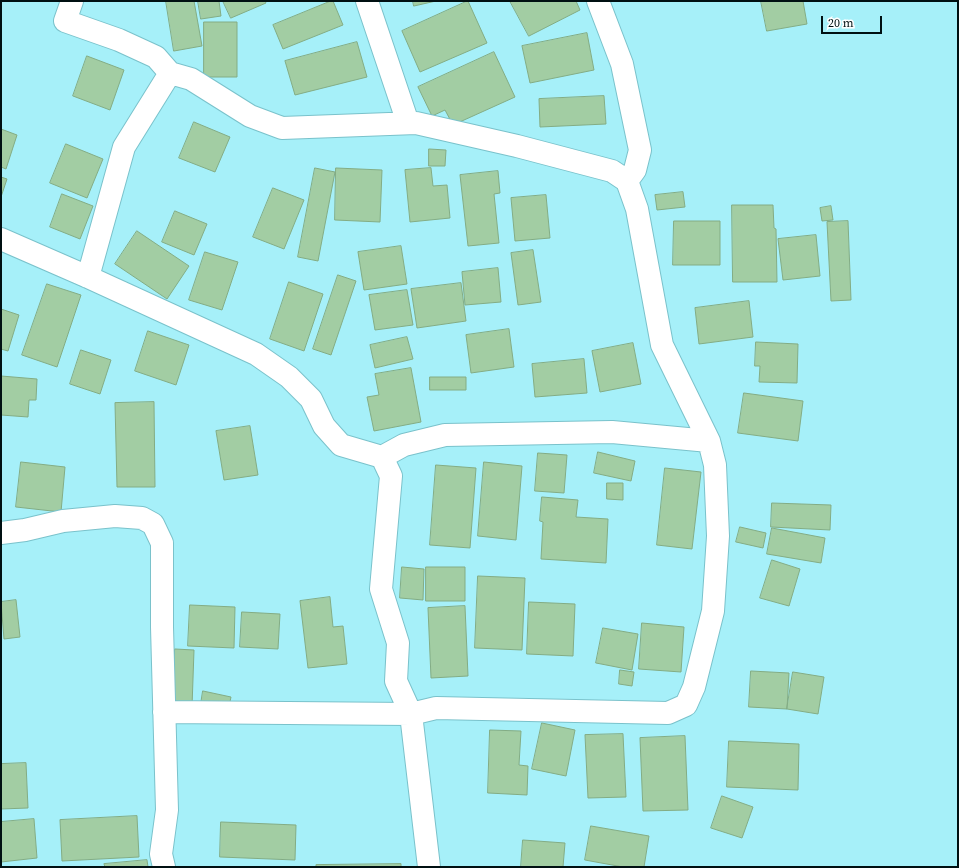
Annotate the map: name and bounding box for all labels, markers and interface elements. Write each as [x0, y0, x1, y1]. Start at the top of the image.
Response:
scale bar [823, 8, 884, 34]
text: 20 m [828, 15, 854, 31]

